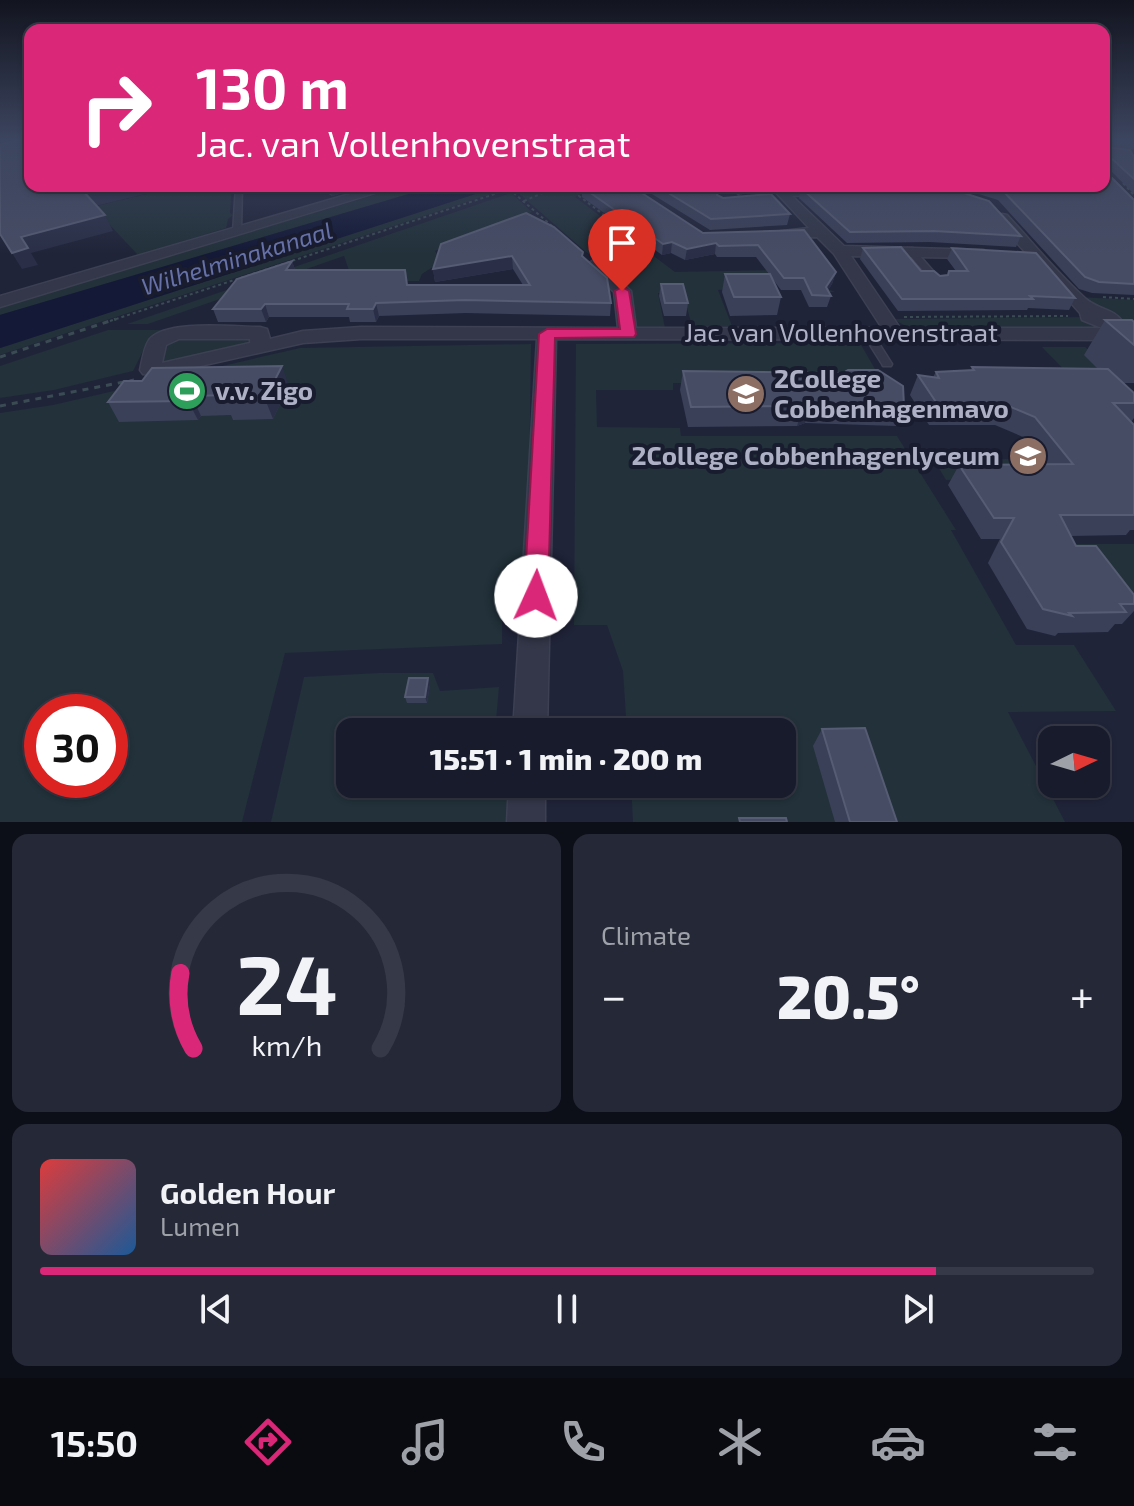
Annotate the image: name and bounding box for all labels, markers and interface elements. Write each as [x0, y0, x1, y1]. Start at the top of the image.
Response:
text: 130 m [196, 53, 349, 120]
icon: right [64, 56, 168, 160]
text: Jac. van Vollenhovenstraat [196, 121, 630, 164]
pin [588, 209, 656, 291]
water label: Wilhelminakanaal [137, 215, 336, 300]
icon: arrive [600, 221, 644, 265]
street label: Jac. van Vollenhovenstraat [684, 316, 998, 347]
place label: 2College Cobbenhagenmavo [774, 362, 1009, 423]
sports icon: v.v. Zigo [166, 370, 208, 412]
school or university icon: 2College Cobbenhagenmavo [725, 373, 767, 415]
place label: v.v. Zigo [215, 374, 313, 405]
school or university icon: 2College Cobbenhagenlyceum [1007, 435, 1049, 477]
place label: 2College Cobbenhagenlyceum [631, 439, 1000, 471]
position arrow [494, 554, 578, 638]
speed limit sign: 30 [24, 694, 128, 798]
north arrow [1038, 726, 1110, 798]
map controls [1038, 726, 1110, 798]
text: 15:51 · 1 min · 200 m [430, 740, 702, 776]
text: Climate [601, 919, 691, 950]
text: 24 [236, 932, 337, 1032]
text: 20.5° [777, 959, 920, 1031]
text: − [601, 968, 627, 1021]
text: + [1070, 968, 1094, 1021]
text: km/h [251, 1027, 322, 1062]
text: Golden Hour [160, 1174, 335, 1210]
text: Lumen [160, 1210, 240, 1241]
icon: previous [194, 1287, 238, 1331]
icon: pause [545, 1287, 589, 1331]
icon: next [896, 1287, 940, 1331]
icon: directions [240, 1414, 296, 1470]
icon: music [397, 1414, 453, 1470]
icon: phone [555, 1414, 611, 1470]
icon: climate [712, 1414, 768, 1470]
icon: car [870, 1414, 926, 1470]
icon: filters [1027, 1414, 1083, 1470]
text: 15:50 [51, 1421, 138, 1464]

